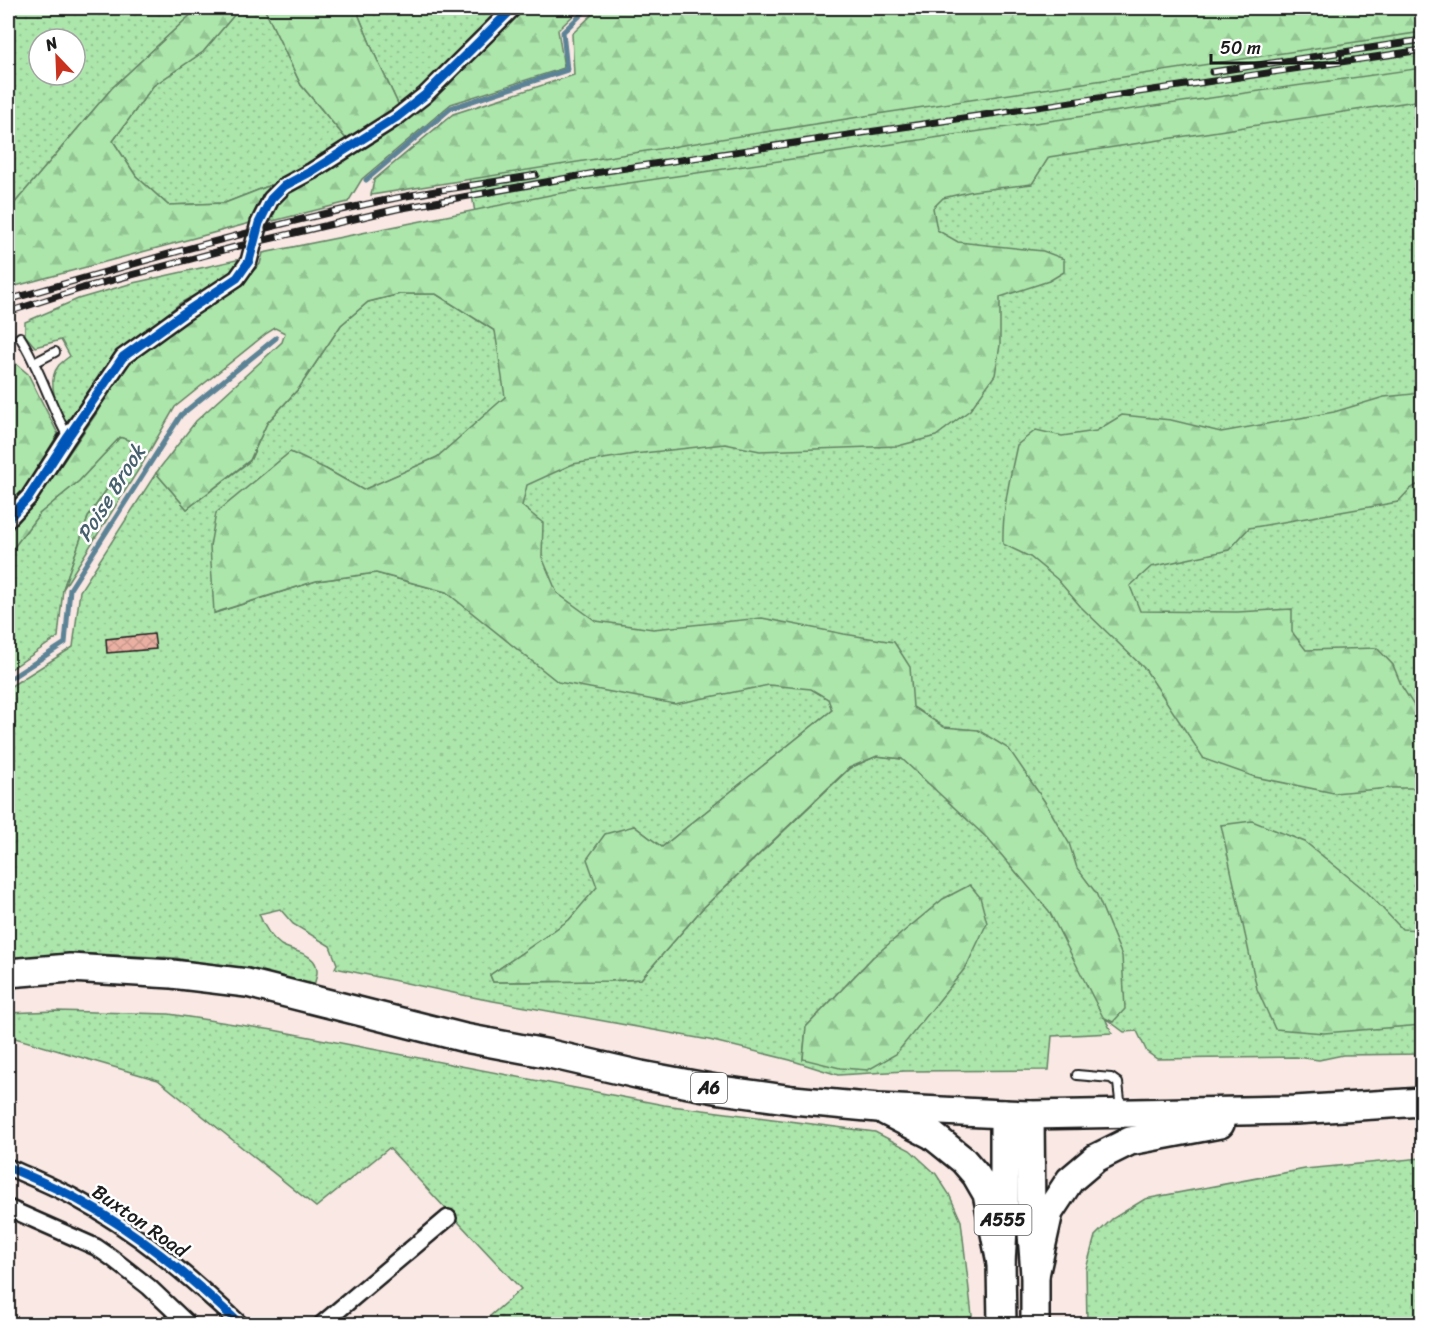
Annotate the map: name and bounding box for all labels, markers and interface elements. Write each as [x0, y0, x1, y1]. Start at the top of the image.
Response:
north arrow [27, 27, 87, 87]
scale bar [1211, 27, 1340, 65]
text: N [40, 28, 63, 60]
text: 50 m [1220, 32, 1261, 64]
water label: Poise Brook [66, 435, 157, 549]
road number: A6 [691, 1073, 727, 1103]
street label: Buxton Road [84, 1175, 197, 1268]
road number: A555 [974, 1205, 1032, 1235]

